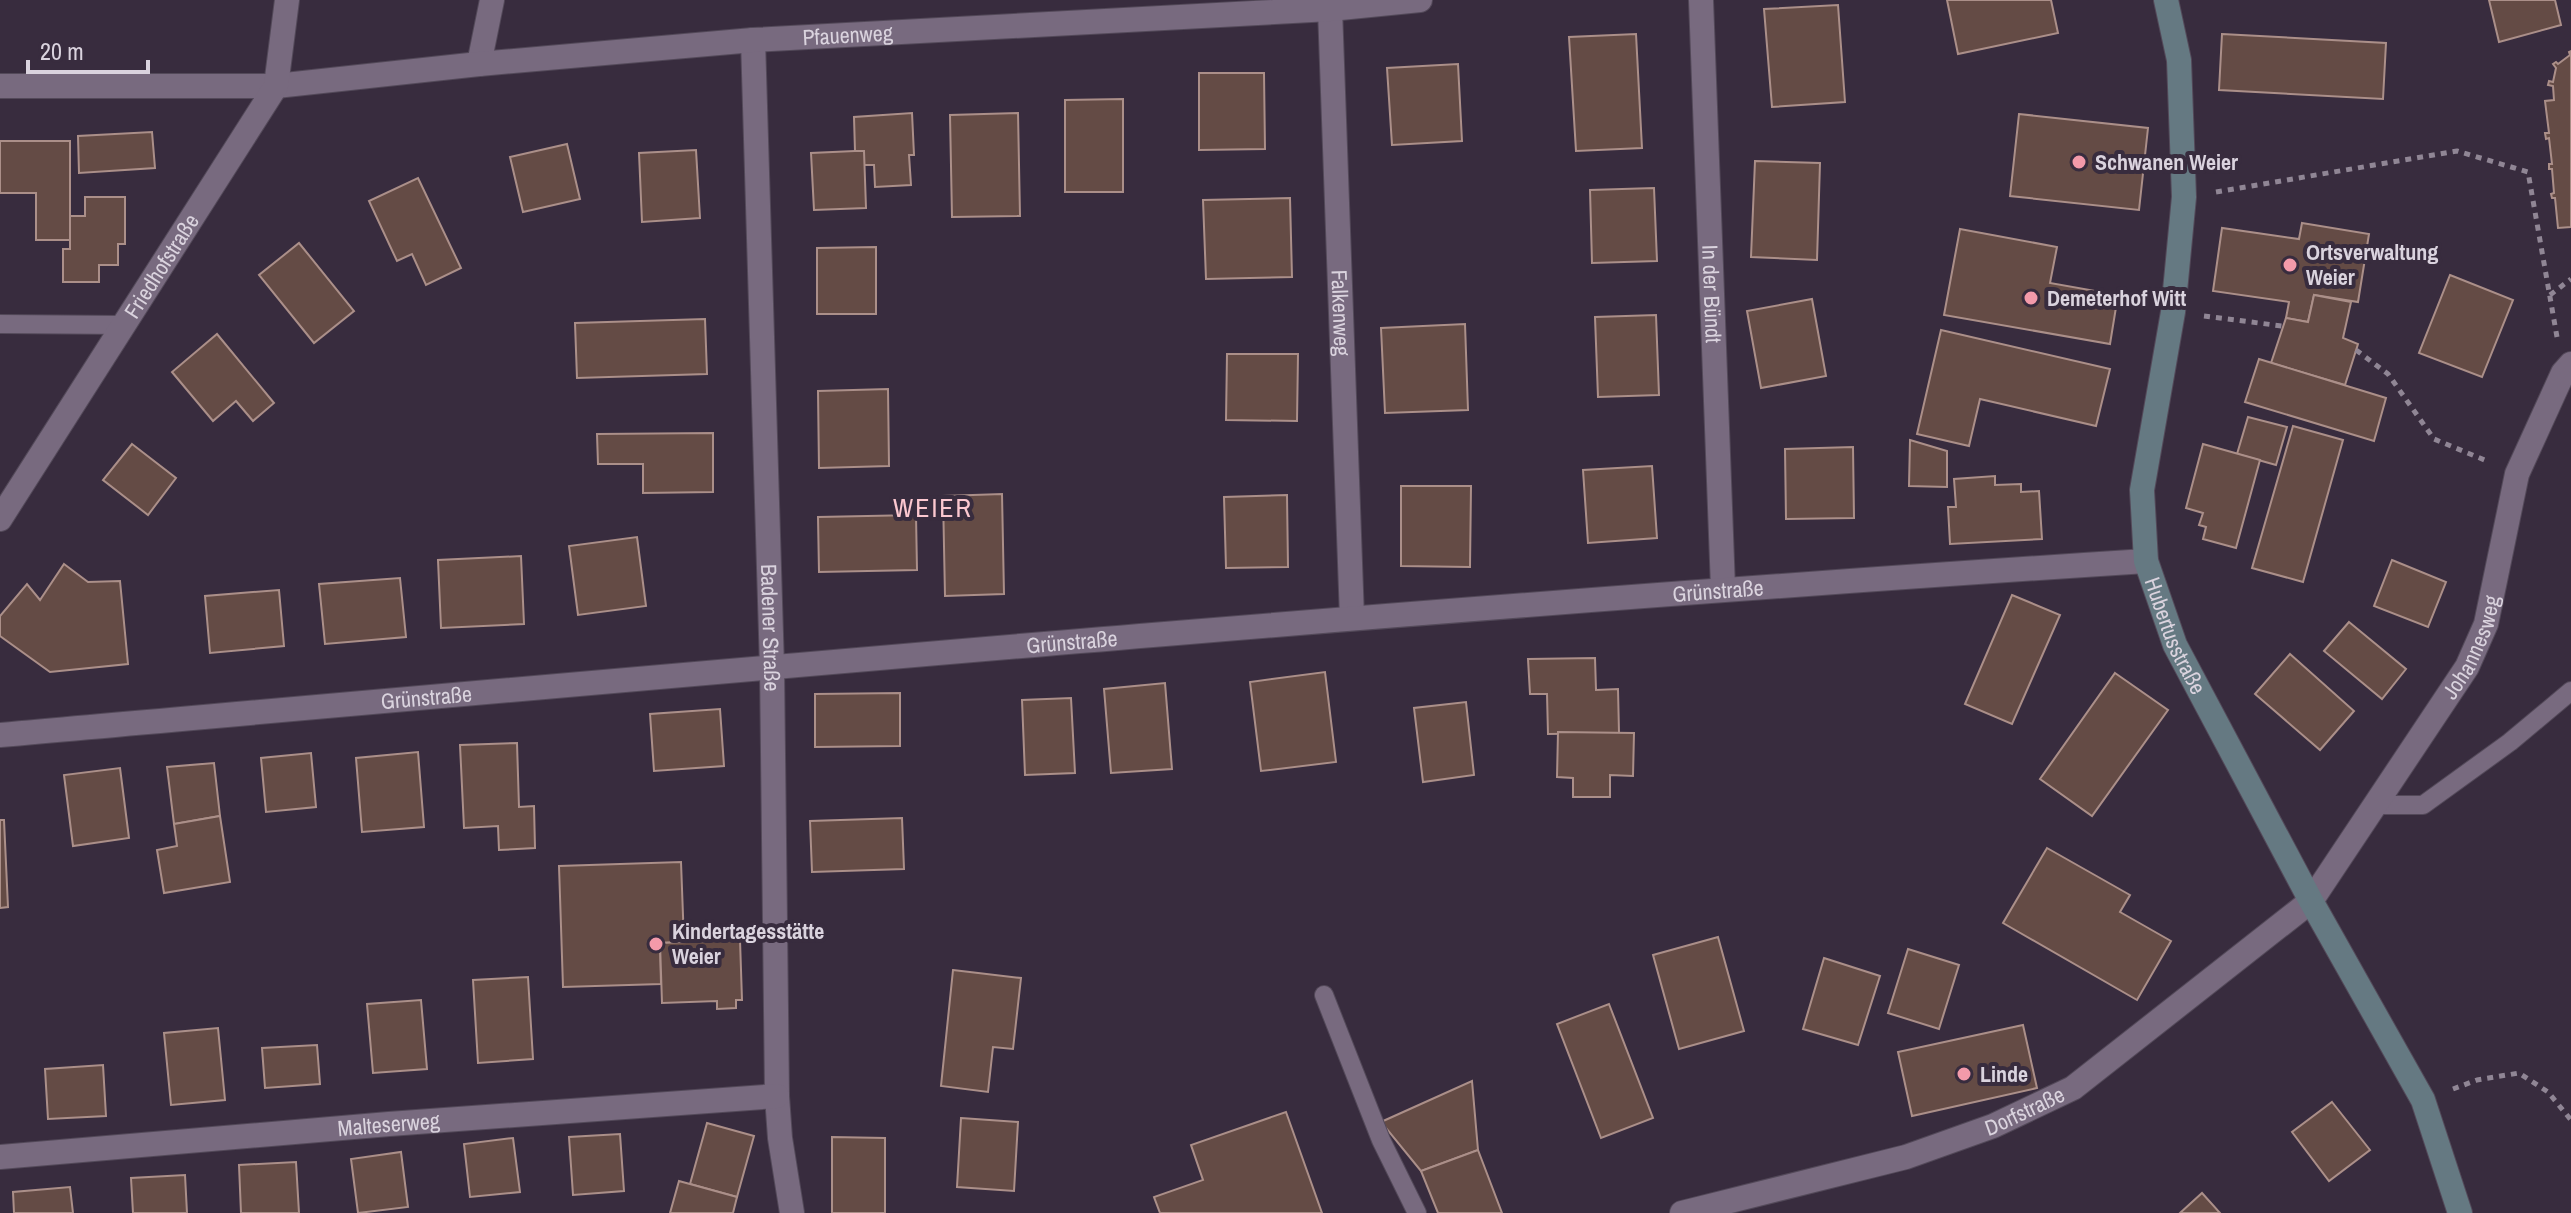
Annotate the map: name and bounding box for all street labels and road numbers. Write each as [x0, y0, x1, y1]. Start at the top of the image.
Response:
street label: Pfauenweg [802, 18, 894, 52]
street label: Friedhofstraße [117, 208, 206, 324]
street label: In der Bündt [1695, 244, 1729, 344]
street label: Falkenweg [1324, 269, 1358, 357]
street label: Badener Straße [754, 564, 787, 692]
street label: Grünstraße [1671, 572, 1765, 609]
street label: Hubertusstraße [2138, 573, 2213, 699]
street label: Johannesweg [2435, 593, 2507, 705]
street label: Grünstraße [1025, 623, 1119, 660]
street label: Grünstraße [380, 678, 473, 716]
street label: Dorfstraße [1981, 1079, 2069, 1143]
street label: Malteserweg [336, 1105, 441, 1143]

